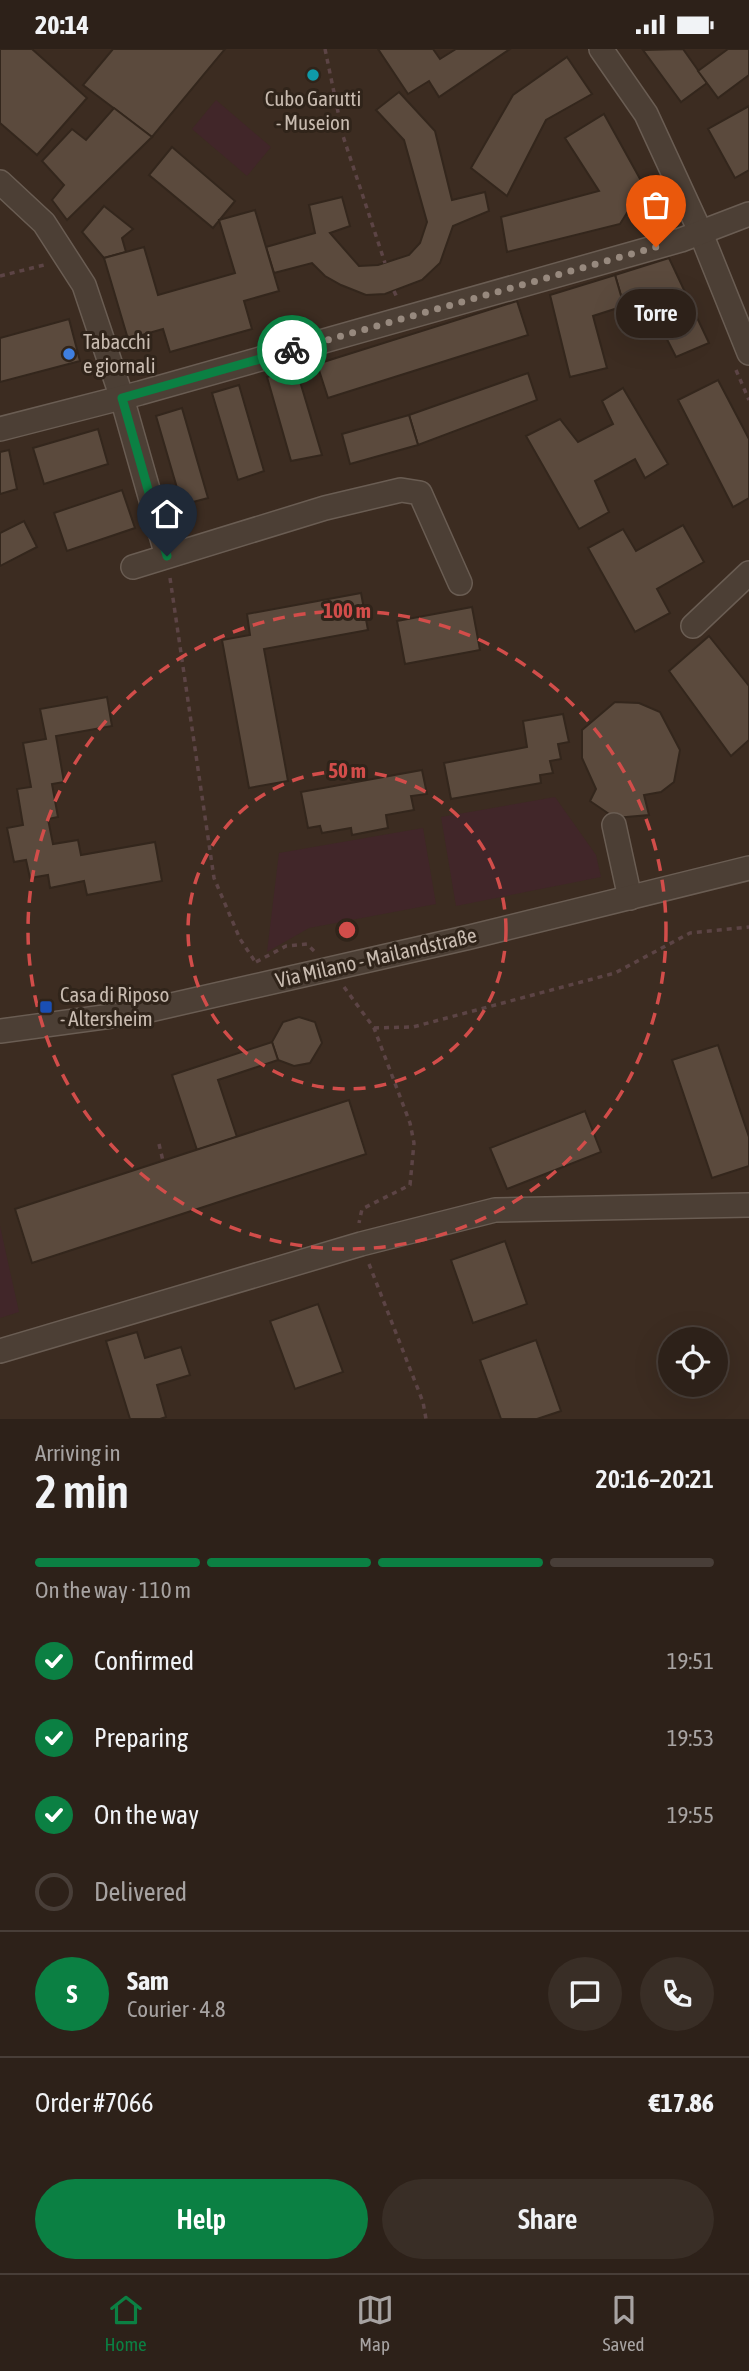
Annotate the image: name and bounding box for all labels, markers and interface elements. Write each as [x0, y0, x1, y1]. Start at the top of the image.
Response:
text: 20:14 [35, 10, 89, 40]
marker: Cubo Garutti - Museion [305, 67, 321, 83]
place label: Cubo Garutti - Museion [265, 86, 361, 134]
pin [626, 175, 686, 247]
icon: bag [637, 186, 675, 224]
callout: Torre [616, 289, 696, 338]
text: Torre [634, 300, 678, 326]
courier [257, 315, 327, 385]
place label: Tabacchi e giornali [83, 329, 156, 377]
icon: bike [273, 331, 311, 369]
marker: Tabacchi e giornali [61, 346, 77, 362]
pin [137, 484, 197, 556]
icon: home [148, 495, 186, 533]
text: 100 m [323, 598, 371, 622]
text: 50 m [328, 758, 366, 782]
centre of rings [335, 918, 359, 942]
street label: Via Milano - Mailandstraße [273, 922, 479, 992]
place label: Casa di Riposo - Altersheim [60, 982, 169, 1030]
marker: Casa di Riposo - Altersheim [38, 999, 54, 1015]
map controls [658, 1327, 728, 1397]
button: locate [658, 1327, 728, 1397]
text: Arriving in [35, 1440, 121, 1466]
text: 20:16–20:21 [596, 1464, 714, 1494]
text: 2 min [35, 1465, 129, 1518]
text: On the way · 110 m [35, 1577, 191, 1603]
icon: check [35, 1642, 73, 1680]
text: Confirmed [94, 1646, 194, 1676]
text: 19:51 [667, 1648, 714, 1674]
icon: check [35, 1719, 73, 1757]
text: Preparing [94, 1723, 188, 1753]
text: 19:53 [667, 1725, 714, 1751]
icon: check [35, 1796, 73, 1834]
text: On the way [94, 1800, 199, 1830]
text: 19:55 [667, 1802, 714, 1828]
text: Delivered [94, 1877, 187, 1907]
button: chat [548, 1957, 622, 2031]
button: phone [640, 1957, 714, 2031]
text: Sam [127, 1966, 169, 1996]
text: S [67, 1979, 77, 2009]
text: Courier · 4.8 [127, 1996, 226, 2022]
text: Order #7066 [35, 2088, 154, 2118]
text: €17.86 [649, 2088, 714, 2118]
button: Help [35, 2179, 368, 2259]
button: Share [382, 2179, 714, 2259]
tab: Home [104, 2291, 147, 2355]
tab: Map [356, 2291, 394, 2355]
tab: Saved [603, 2291, 645, 2355]

